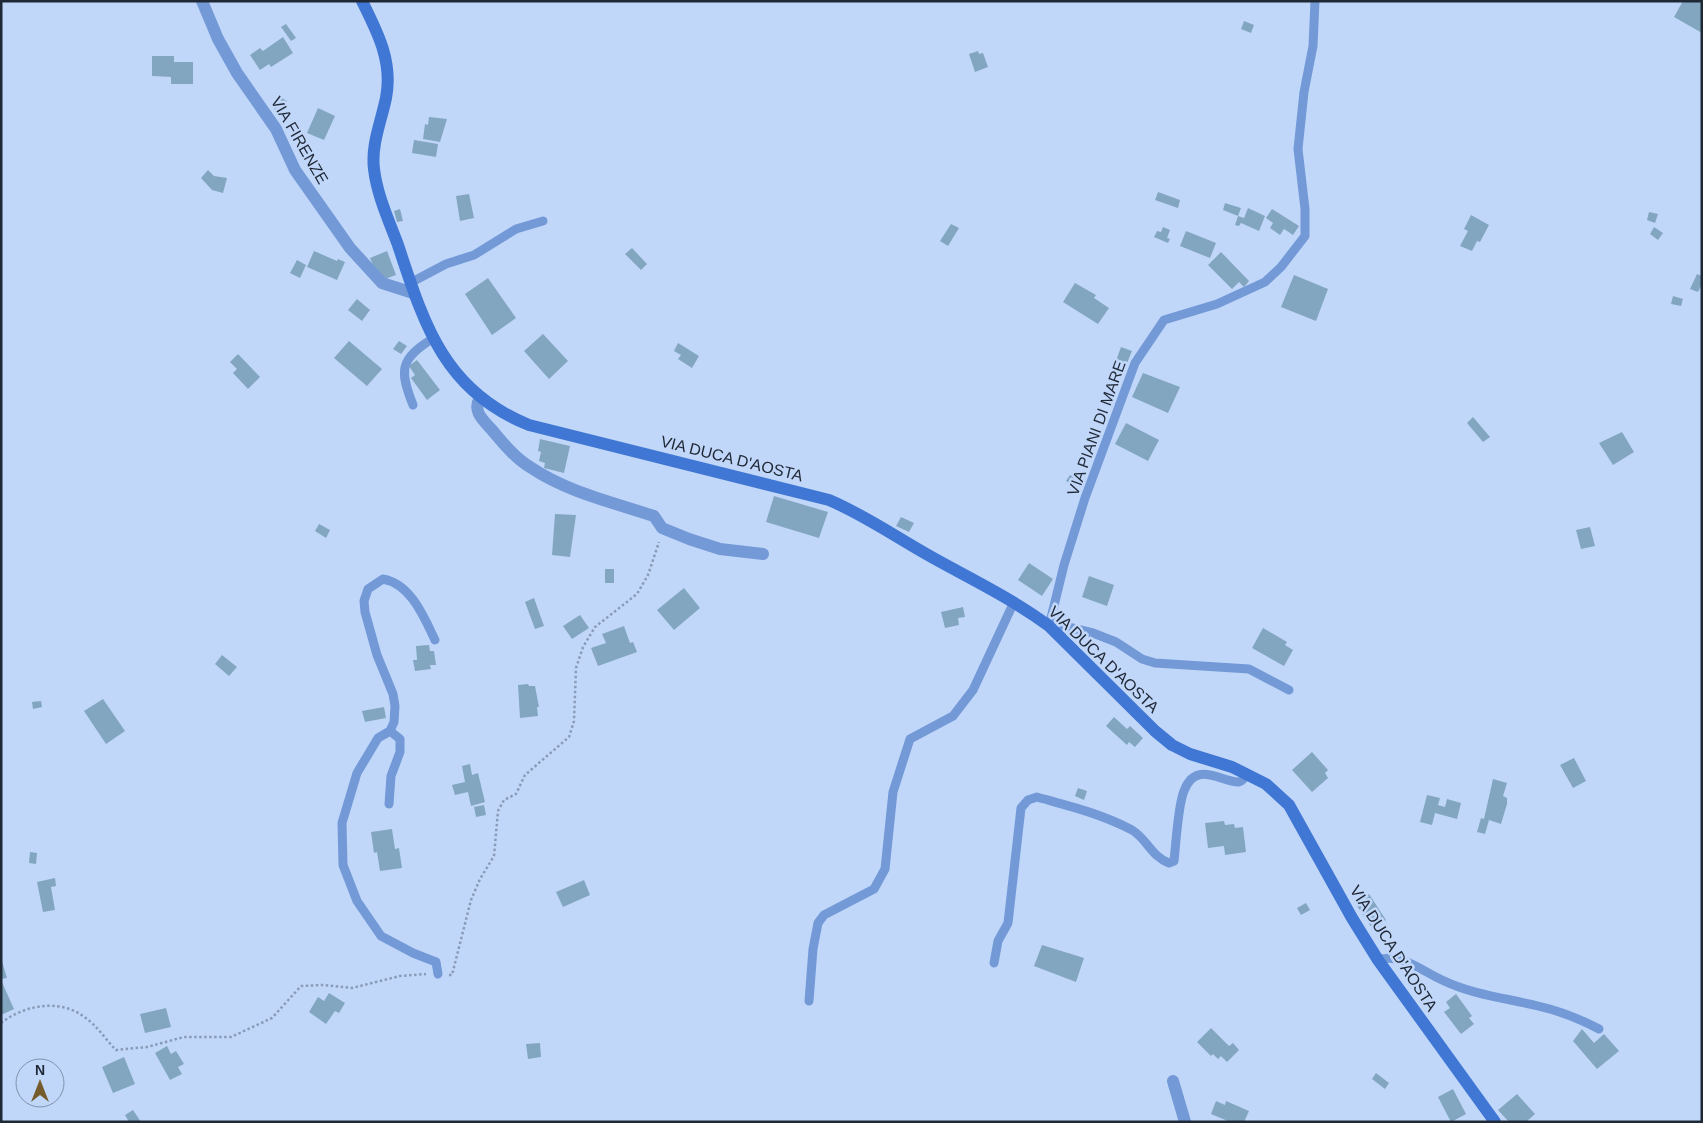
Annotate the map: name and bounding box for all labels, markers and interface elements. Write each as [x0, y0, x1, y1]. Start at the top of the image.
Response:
street label: VIA FIRENZE [268, 94, 331, 187]
street label: VIA PIANI DI MARE [1064, 358, 1129, 498]
street label: VIA DUCA D'AOSTA [659, 433, 805, 484]
street label: VIA DUCA D'AOSTA [1045, 603, 1162, 716]
street label: VIA DUCA D'AOSTA [1347, 882, 1441, 1014]
north arrow [15, 1058, 65, 1108]
text: N [35, 1062, 45, 1078]

